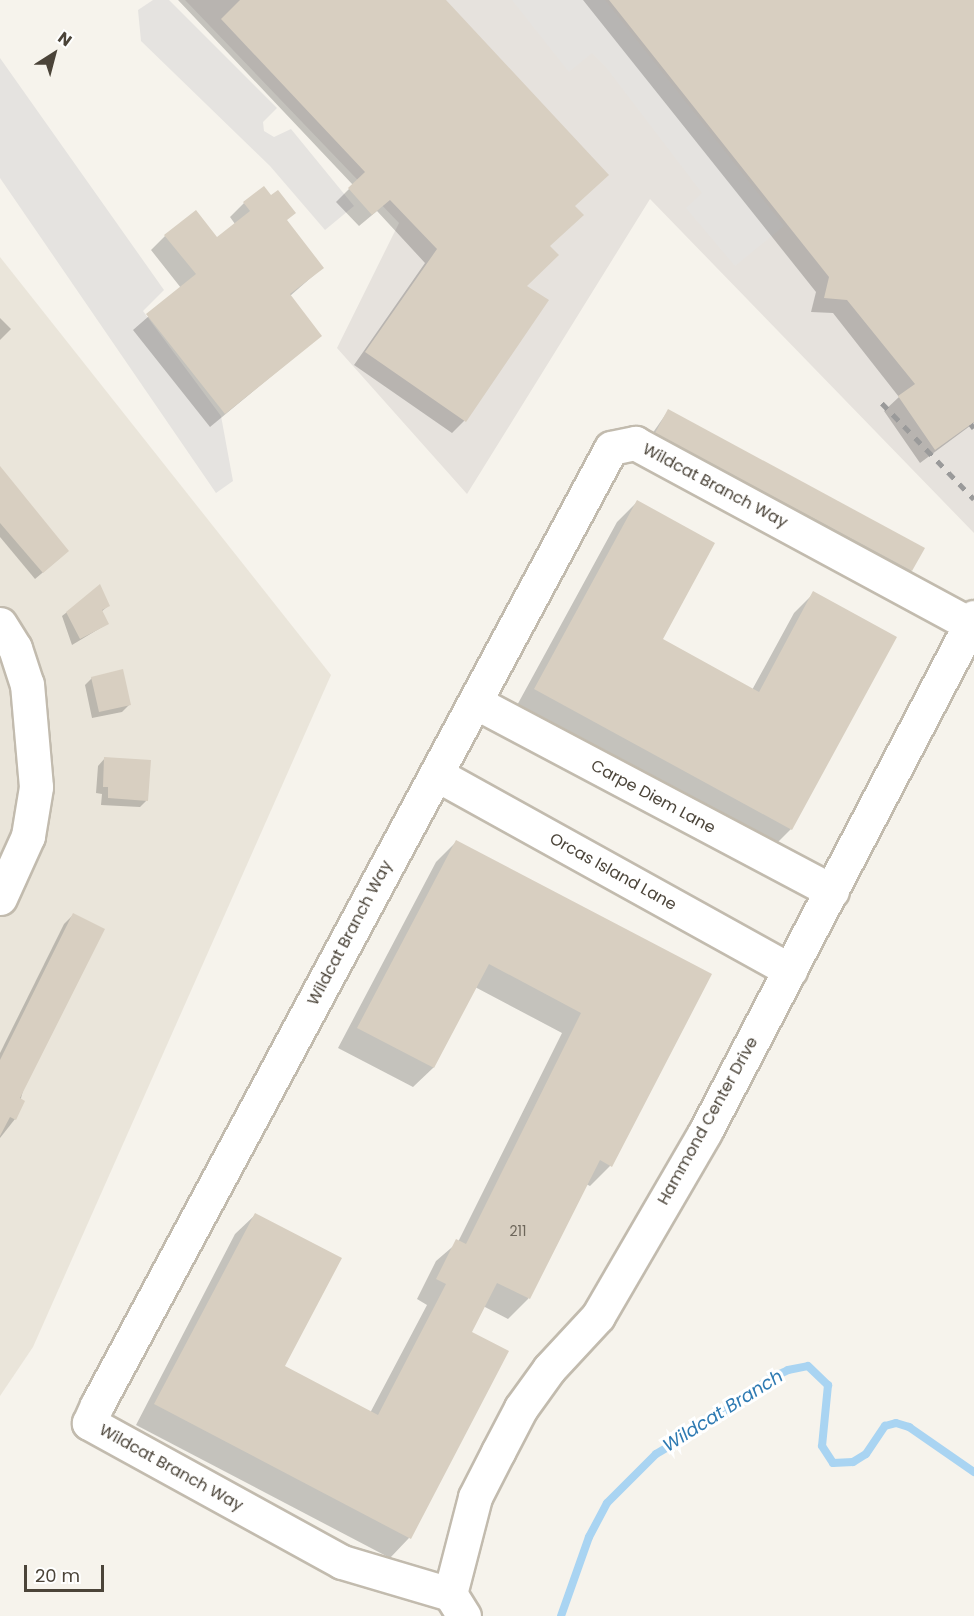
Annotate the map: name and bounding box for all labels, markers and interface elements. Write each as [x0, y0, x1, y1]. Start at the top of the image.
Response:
north arrow [24, 24, 84, 84]
text: N [53, 26, 77, 52]
street label: Wildcat Branch Way [639, 440, 791, 532]
street label: Carpe Diem Lane [588, 756, 718, 838]
street label: Orcas Island Lane [546, 829, 680, 915]
street label: Wildcat Branch Way [304, 857, 396, 1009]
street label: Hammond Center Drive [654, 1034, 762, 1208]
house number: 211 [509, 1223, 527, 1239]
water label: Wildcat Branch [659, 1365, 787, 1457]
street label: Wildcat Branch Way [96, 1420, 246, 1516]
scale bar [27, 1553, 106, 1591]
text: 20 m [35, 1563, 80, 1588]

